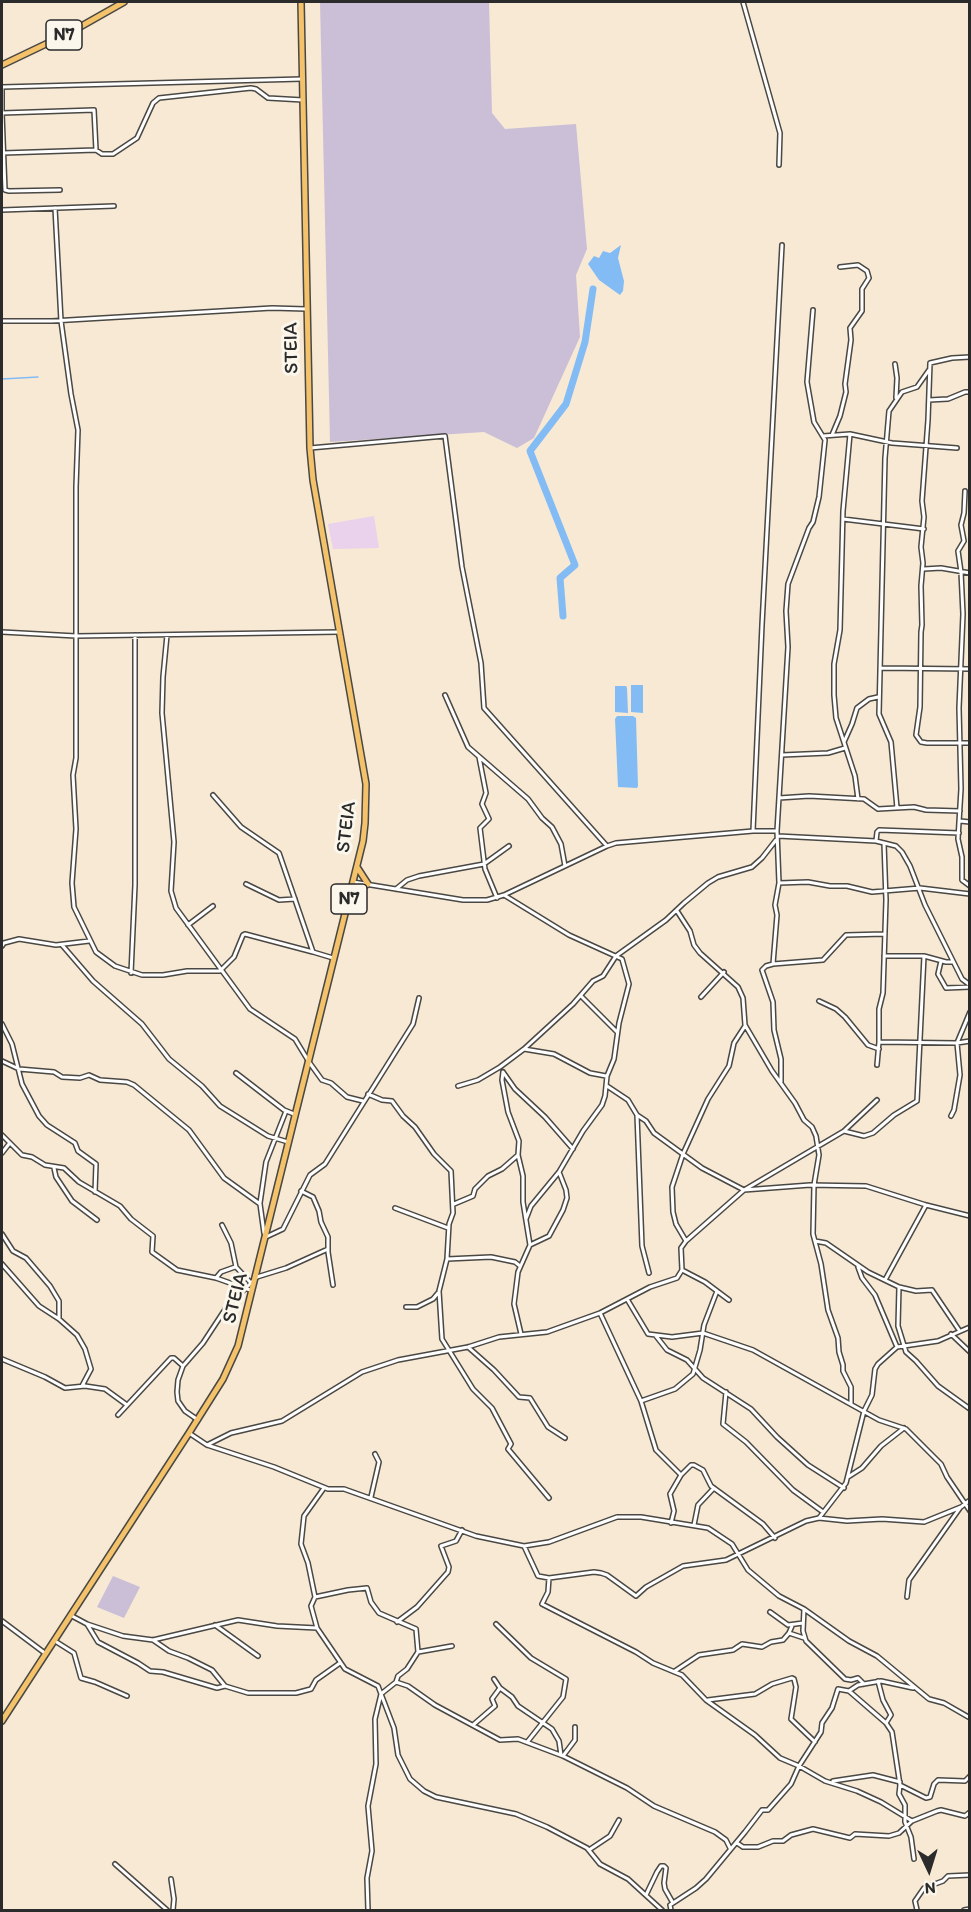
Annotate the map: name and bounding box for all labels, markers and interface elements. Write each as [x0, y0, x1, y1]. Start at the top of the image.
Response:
road number: N7 [46, 20, 82, 50]
street label: STEIA [280, 322, 304, 374]
street label: STEIA [332, 800, 362, 854]
road number: N7 [331, 884, 367, 914]
street label: STEIA [218, 1270, 254, 1326]
north arrow [899, 1840, 959, 1900]
text: N [924, 1879, 936, 1898]

